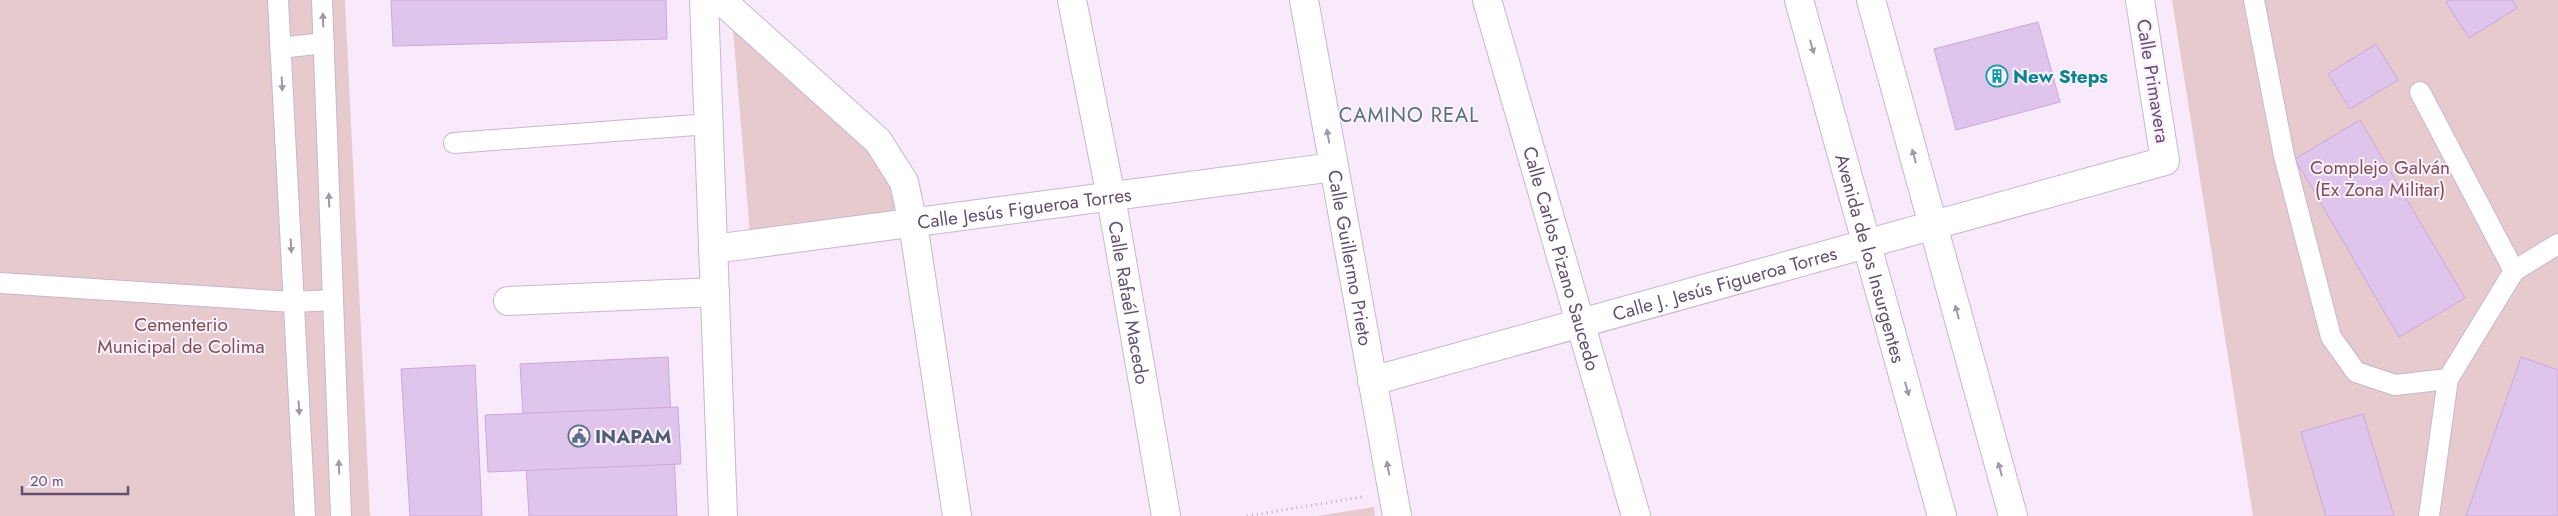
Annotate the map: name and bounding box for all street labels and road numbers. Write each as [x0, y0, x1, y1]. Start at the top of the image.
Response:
street label: Calle Primavera [2130, 17, 2176, 145]
street label: Calle Carlos Pizano Saucedo [1516, 143, 1607, 374]
street label: Avenida de los Insurgentes [1829, 151, 1912, 366]
street label: Calle Guillermo Prieto [1321, 168, 1380, 348]
street label: Calle Jesús Figueroa Torres [916, 180, 1133, 235]
street label: Calle Rafaél Macedo [1102, 219, 1157, 386]
street label: Calle J. Jesús Figueroa Torres [1609, 239, 1840, 327]

